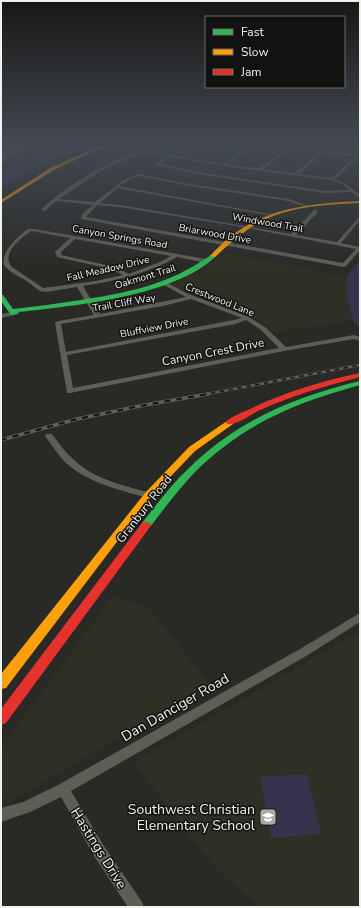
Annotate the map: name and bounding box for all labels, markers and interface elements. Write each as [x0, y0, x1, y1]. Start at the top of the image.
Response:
legend [205, 16, 345, 88]
text: Fast [241, 24, 264, 40]
text: Slow [241, 44, 269, 60]
text: Jam [240, 64, 262, 80]
street label: Windwood Trail [231, 210, 305, 236]
street label: Briarwood Drive [177, 221, 252, 247]
street label: Canyon Springs Road [71, 222, 169, 252]
street label: Fall Meadow Drive [66, 253, 151, 285]
street label: Oakmont Trail [113, 261, 178, 293]
street label: Crestwood Lane [183, 280, 256, 320]
street label: Trail Cliff Way [92, 290, 158, 315]
street label: Bluffview Drive [119, 315, 189, 341]
street label: Canyon Crest Drive [161, 334, 265, 370]
street label: Granbury Road [113, 472, 175, 546]
street label: Dan Danciger Road [118, 669, 233, 746]
place label: Southwest Christian Elementary School [128, 800, 256, 835]
street label: Hastings Drive [66, 804, 131, 893]
school or university icon: Southwest Christian Elementary School [258, 807, 278, 827]

